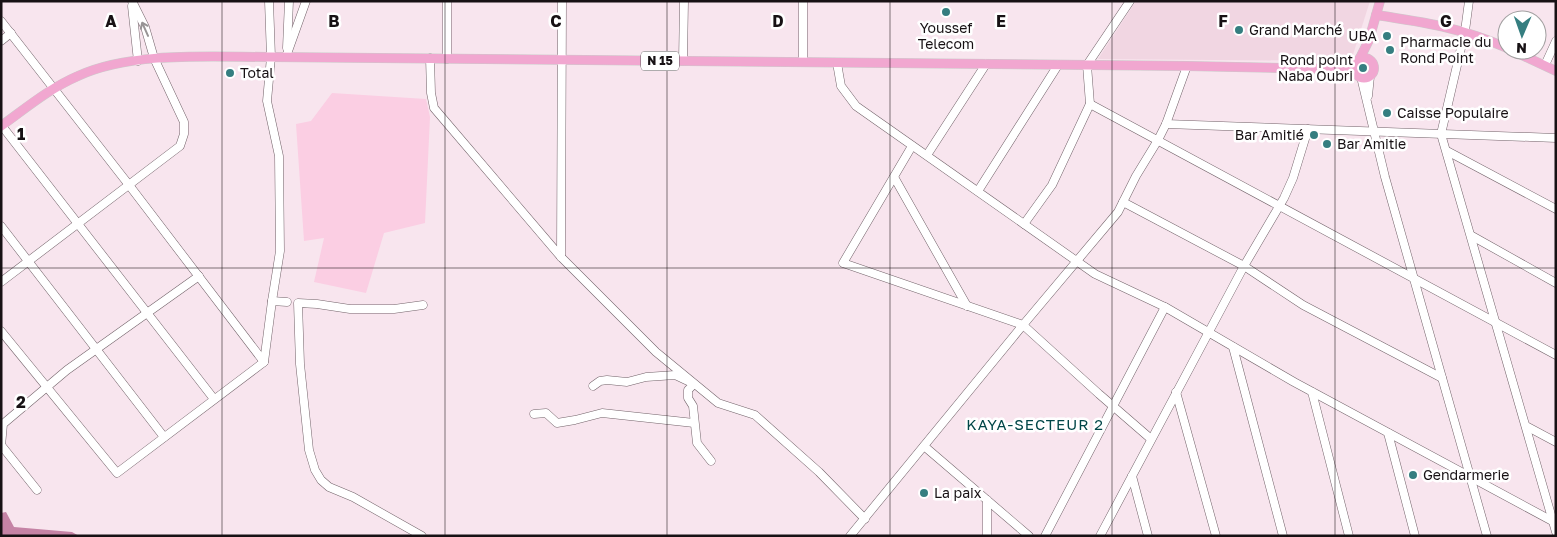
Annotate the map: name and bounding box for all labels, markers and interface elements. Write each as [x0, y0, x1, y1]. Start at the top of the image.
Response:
marker: Youssef Telecom [940, 6, 952, 18]
north arrow [1497, 10, 1547, 60]
text: A [105, 11, 117, 31]
text: B [328, 11, 340, 31]
text: C [550, 11, 562, 31]
text: D [772, 11, 784, 31]
text: E [996, 11, 1006, 31]
text: F [1218, 11, 1228, 31]
text: G [1440, 11, 1452, 31]
place label: Youssef Telecom [918, 19, 974, 52]
place label: Grand Marché [1249, 21, 1342, 38]
one-way arrow [140, 22, 150, 37]
marker: Grand Marché [1233, 24, 1245, 36]
place label: UBA [1348, 27, 1378, 44]
marker: UBA [1381, 30, 1393, 42]
place label: Pharmacie du Rond Point [1400, 33, 1492, 66]
text: N [1516, 40, 1527, 57]
marker: Pharmacie du Rond Point [1384, 44, 1396, 56]
road number: N 15 [641, 51, 679, 70]
place label: Rond point Naba Oubri [1278, 51, 1353, 84]
marker: Rond point Naba Oubri [1357, 62, 1369, 74]
place label: Total [240, 64, 274, 81]
marker: Total [224, 67, 236, 79]
place label: Caisse Populaire [1397, 104, 1509, 121]
marker: Caisse Populaire [1381, 107, 1393, 119]
text: 1 [17, 124, 25, 144]
place label: Bar Amitié [1235, 126, 1304, 143]
marker: Bar Amitié [1308, 129, 1320, 141]
place label: Bar Amitie [1337, 135, 1406, 152]
marker: Bar Amitie [1321, 138, 1333, 150]
text: 2 [16, 392, 26, 412]
district label: KAYA-SECTEUR 2 [966, 415, 1104, 433]
place label: Gendarmerie [1423, 466, 1509, 483]
marker: Gendarmerie [1407, 469, 1419, 481]
place label: La paix [934, 484, 982, 501]
marker: La paix [918, 487, 930, 499]

